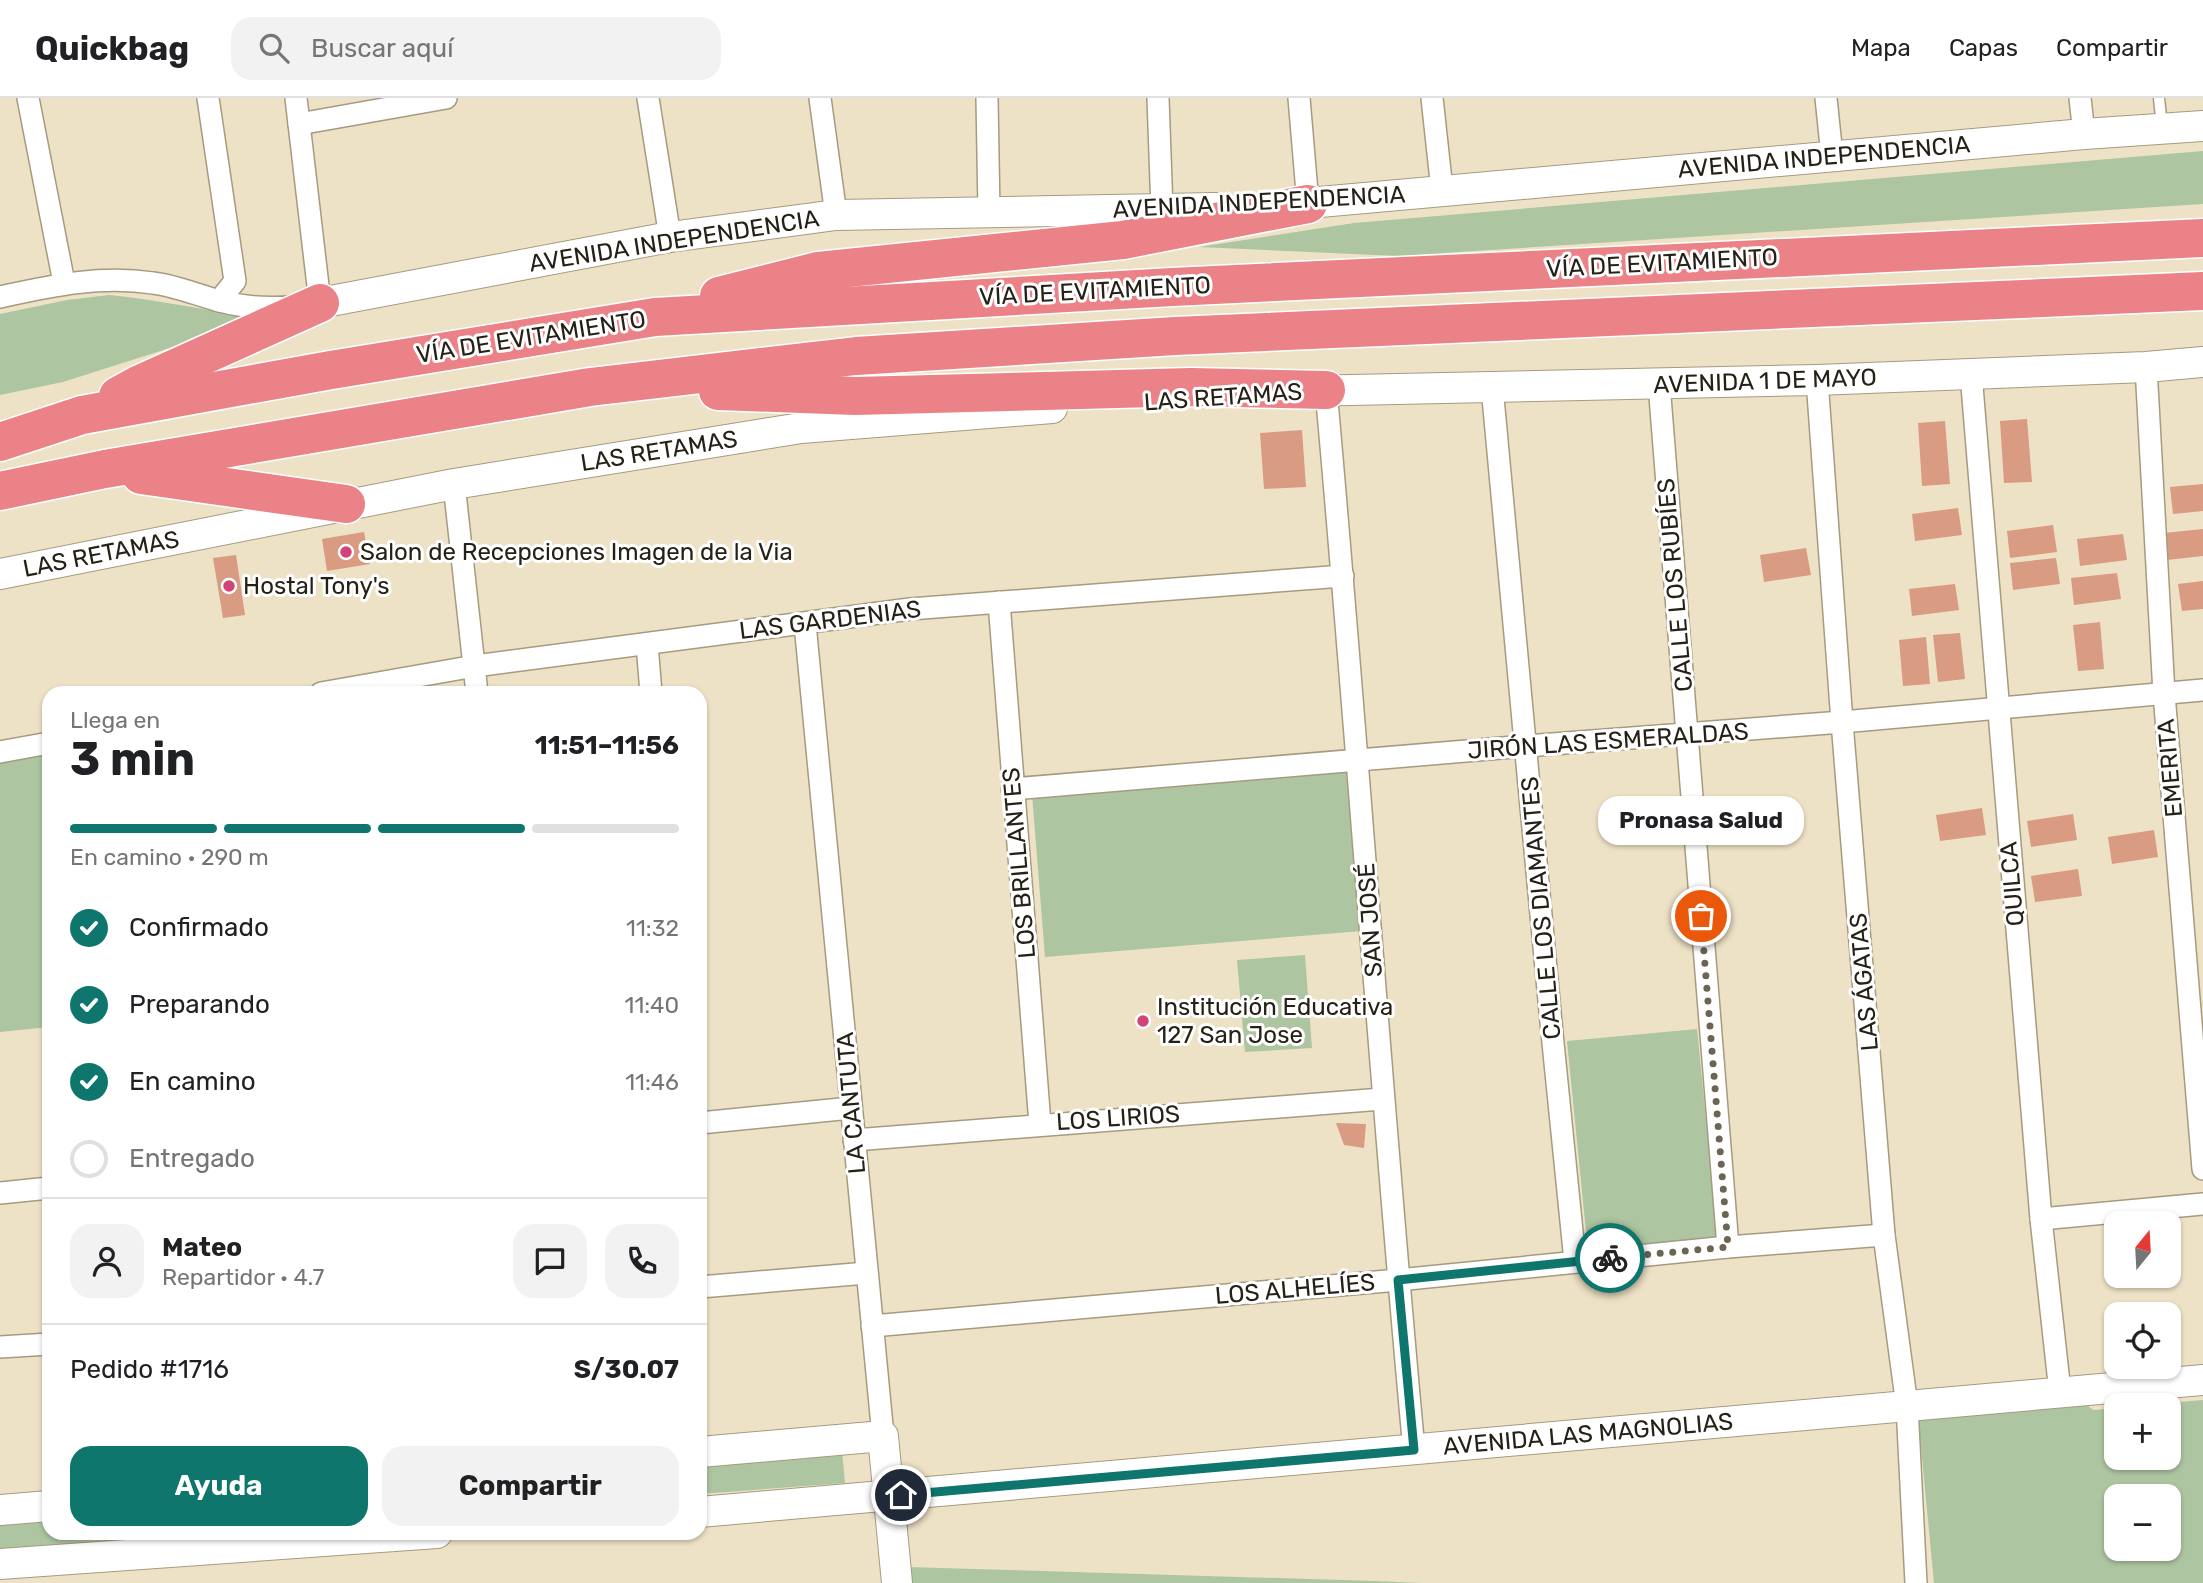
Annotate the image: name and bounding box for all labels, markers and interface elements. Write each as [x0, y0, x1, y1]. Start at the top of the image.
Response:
search box [231, 17, 721, 80]
text: Quickbag [35, 29, 189, 68]
icon: search [255, 29, 293, 67]
text: Buscar aquí [311, 33, 454, 64]
text: Mapa [1851, 34, 1911, 62]
text: Capas [1949, 34, 2018, 62]
text: Compartir [2056, 34, 2168, 62]
street label: AVENIDA INDEPENDENCIA [1677, 130, 1971, 184]
street label: AVENIDA INDEPENDENCIA [1112, 180, 1406, 224]
street label: AVENIDA INDEPENDENCIA [527, 204, 821, 278]
street label: VÍA DE EVITAMIENTO [1545, 243, 1779, 283]
street label: VÍA DE EVITAMIENTO [978, 271, 1212, 311]
street label: VÍA DE EVITAMIENTO [414, 305, 648, 369]
street label: AVENIDA 1 DE MAYO [1653, 363, 1877, 399]
street label: LAS RETAMAS [1143, 378, 1303, 416]
street label: LAS RETAMAS [579, 425, 739, 477]
street label: CALLE LOS RUBÍES [1652, 477, 1698, 693]
street label: LAS RETAMAS [21, 525, 181, 583]
place label: Salon de Recepciones Imagen de la Via [360, 538, 793, 566]
marker: Salon de Recepciones Imagen de la Via [338, 544, 354, 560]
place label: Hostal Tony's [243, 572, 390, 600]
marker: Hostal Tony's [221, 578, 237, 594]
street label: LAS GARDENIAS [737, 595, 923, 645]
text: Llega en [70, 706, 160, 734]
street label: JIRÓN LAS ESMERALDAS [1466, 717, 1750, 765]
street label: EMERITA [2152, 718, 2188, 818]
text: 11:51–11:56 [535, 730, 679, 761]
text: 3 min [70, 732, 195, 787]
street label: LOS BRILLANTES [997, 766, 1041, 960]
street label: CALLE LOS DIAMANTES [1516, 775, 1566, 1041]
callout: Pronasa Salud [1598, 797, 1804, 846]
text: Pronasa Salud [1619, 806, 1783, 834]
street label: QUILCA [1994, 841, 2030, 927]
text: En camino · 290 m [70, 843, 269, 871]
street label: SAN JOSÉ [1352, 862, 1388, 978]
pin [1671, 886, 1731, 946]
icon: bag [1682, 897, 1720, 935]
icon: check [70, 909, 108, 947]
text: Confirmado [129, 912, 269, 943]
street label: LAS ÁGATAS [1844, 912, 1884, 1052]
text: 11:32 [626, 914, 679, 942]
icon: check [70, 986, 108, 1024]
text: Preparando [129, 989, 270, 1020]
text: 11:40 [625, 991, 679, 1019]
place label: Institución Educativa 127 San Jose [1157, 993, 1393, 1049]
marker: Institución Educativa 127 San Jose [1135, 1013, 1151, 1029]
street label: LA CANTUTA [831, 1031, 871, 1175]
icon: check [70, 1063, 108, 1101]
text: En camino [129, 1066, 256, 1097]
text: 11:46 [625, 1068, 679, 1096]
street label: LOS LIRIOS [1055, 1100, 1181, 1136]
text: Entregado [129, 1143, 255, 1174]
north arrow [2104, 1211, 2180, 1288]
map controls [2104, 1211, 2181, 1561]
courier [1575, 1223, 1645, 1293]
button: person [70, 1224, 144, 1298]
button: chat [513, 1224, 587, 1298]
button: phone [605, 1224, 679, 1298]
text: Mateo [162, 1232, 242, 1263]
icon: bike [1591, 1239, 1629, 1277]
text: Repartidor · 4.7 [162, 1263, 324, 1291]
street label: LOS ALHELÍES [1214, 1268, 1376, 1310]
button: locate [2104, 1302, 2181, 1379]
text: Pedido #1716 [70, 1354, 229, 1385]
text: S/30.07 [574, 1354, 679, 1385]
button: + [2104, 1393, 2181, 1470]
street label: AVENIDA LAS MAGNOLIAS [1442, 1407, 1734, 1461]
button: Ayuda [70, 1446, 368, 1526]
button: Compartir [382, 1446, 679, 1526]
pin [871, 1465, 931, 1525]
icon: home [882, 1476, 920, 1514]
button: − [2104, 1484, 2181, 1561]

